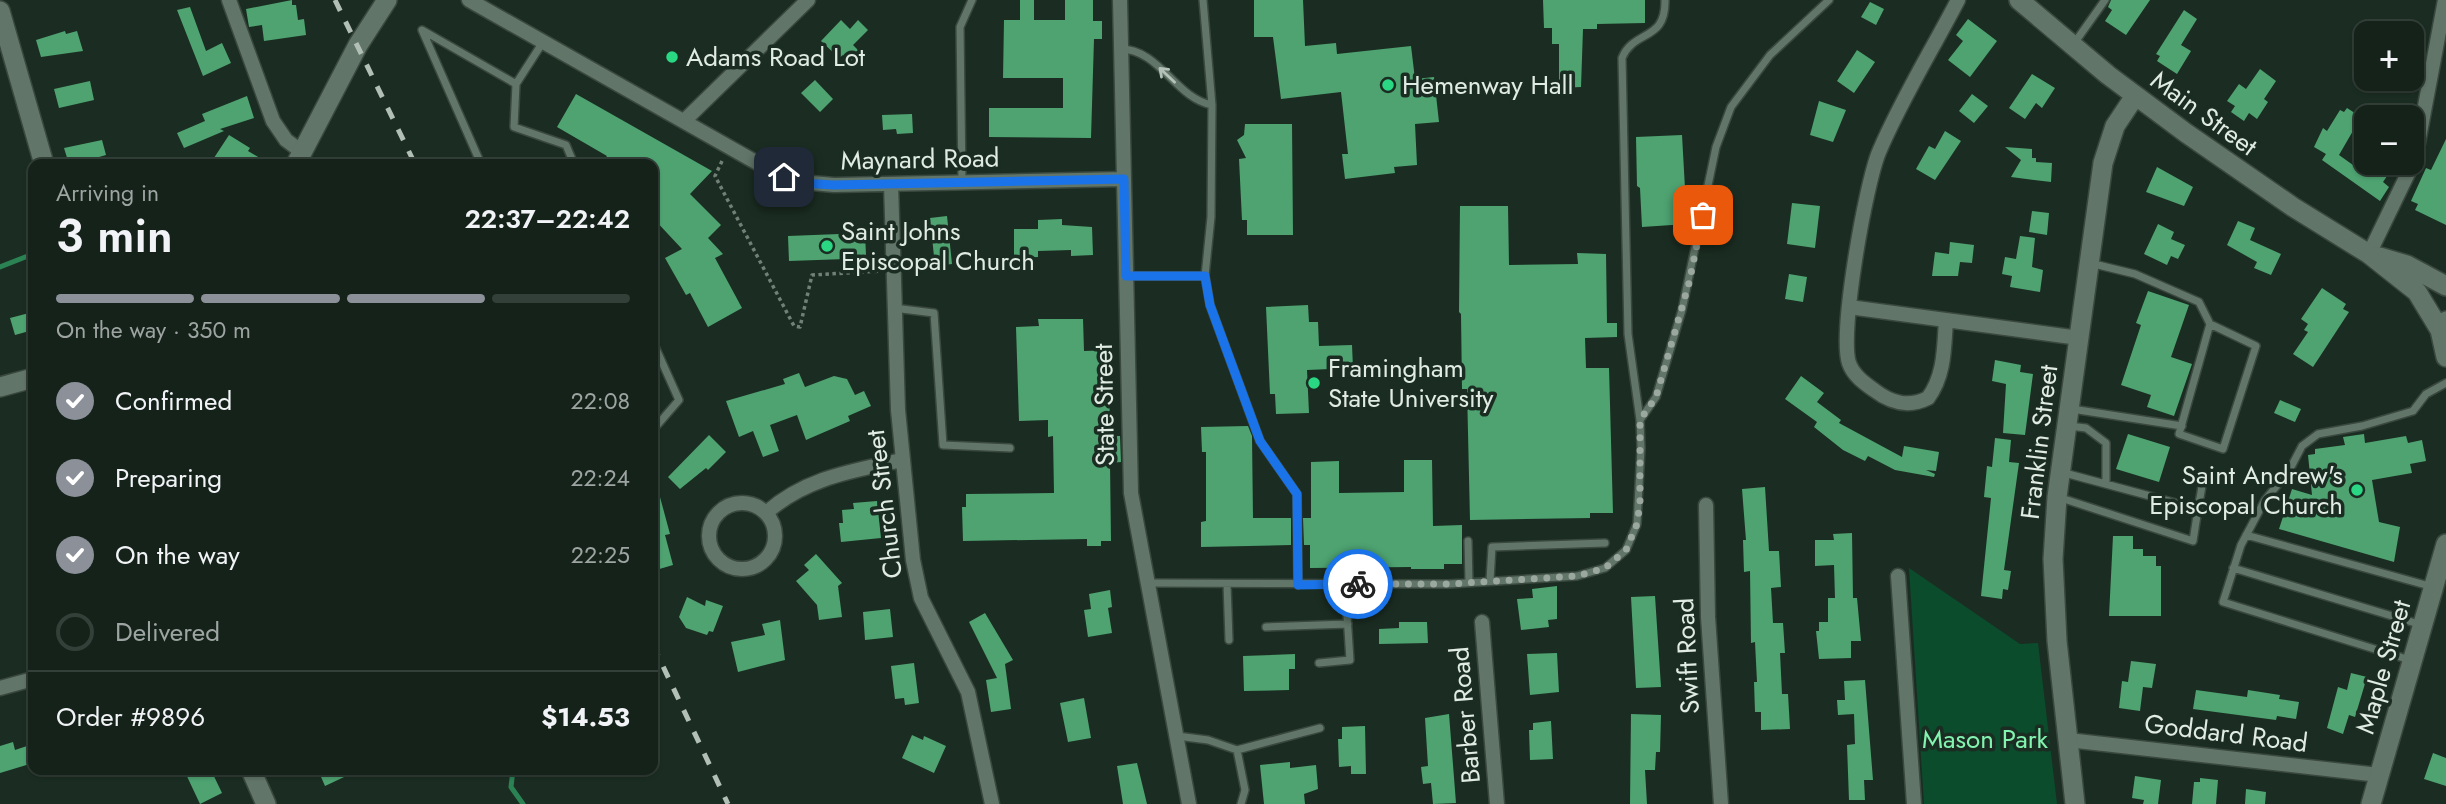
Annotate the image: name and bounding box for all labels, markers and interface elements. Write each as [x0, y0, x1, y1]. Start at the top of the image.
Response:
map controls [2354, 21, 2424, 175]
button: + [2354, 21, 2424, 91]
place label: Adams Road Lot [686, 38, 866, 76]
marker: Adams Road Lot [664, 49, 680, 65]
street label: Main Street [2143, 61, 2266, 165]
one-way arrow [1159, 66, 1176, 83]
place label: Hemenway Hall [1402, 66, 1574, 104]
marker: Hemenway Hall [1380, 77, 1396, 93]
button: − [2354, 105, 2424, 175]
street label: Maynard Road [840, 139, 1000, 179]
pin [754, 147, 814, 207]
icon: home [765, 158, 803, 196]
text: Arriving in [56, 176, 159, 210]
pin [1673, 185, 1733, 245]
icon: bag [1684, 196, 1722, 234]
text: 22:37–22:42 [464, 200, 630, 238]
text: 3 min [56, 203, 173, 269]
place label: Saint Johns Episcopal Church [841, 212, 1035, 280]
marker: Saint Johns Episcopal Church [819, 238, 835, 254]
text: On the way · 350 m [56, 313, 251, 347]
street label: State Street [1084, 343, 1124, 467]
place label: Framingham State University [1328, 349, 1494, 417]
street label: Franklin Street [2011, 362, 2067, 521]
marker: Framingham State University [1306, 375, 1322, 391]
icon: check [56, 382, 94, 420]
text: Confirmed [115, 382, 232, 420]
text: 22:08 [571, 384, 630, 418]
street label: Church Street [856, 427, 912, 581]
place label: Saint Andrew's Episcopal Church [2149, 456, 2343, 524]
icon: check [56, 459, 94, 497]
text: Preparing [115, 459, 222, 497]
text: 22:24 [570, 461, 630, 495]
marker: Saint Andrew's Episcopal Church [2349, 482, 2365, 498]
icon: check [56, 536, 94, 574]
text: On the way [115, 536, 240, 574]
text: 22:25 [571, 538, 630, 572]
courier [1323, 549, 1393, 619]
icon: bike [1339, 565, 1377, 603]
street label: Maple Street [2346, 595, 2420, 738]
street label: Swift Road [1665, 597, 1709, 715]
text: Delivered [115, 613, 220, 651]
street label: Barber Road [1440, 645, 1490, 785]
text: Order #9896 [56, 698, 205, 736]
text: $14.53 [541, 698, 630, 736]
street label: Goddard Road [2142, 704, 2310, 762]
park label: Mason Park [1922, 720, 2049, 758]

